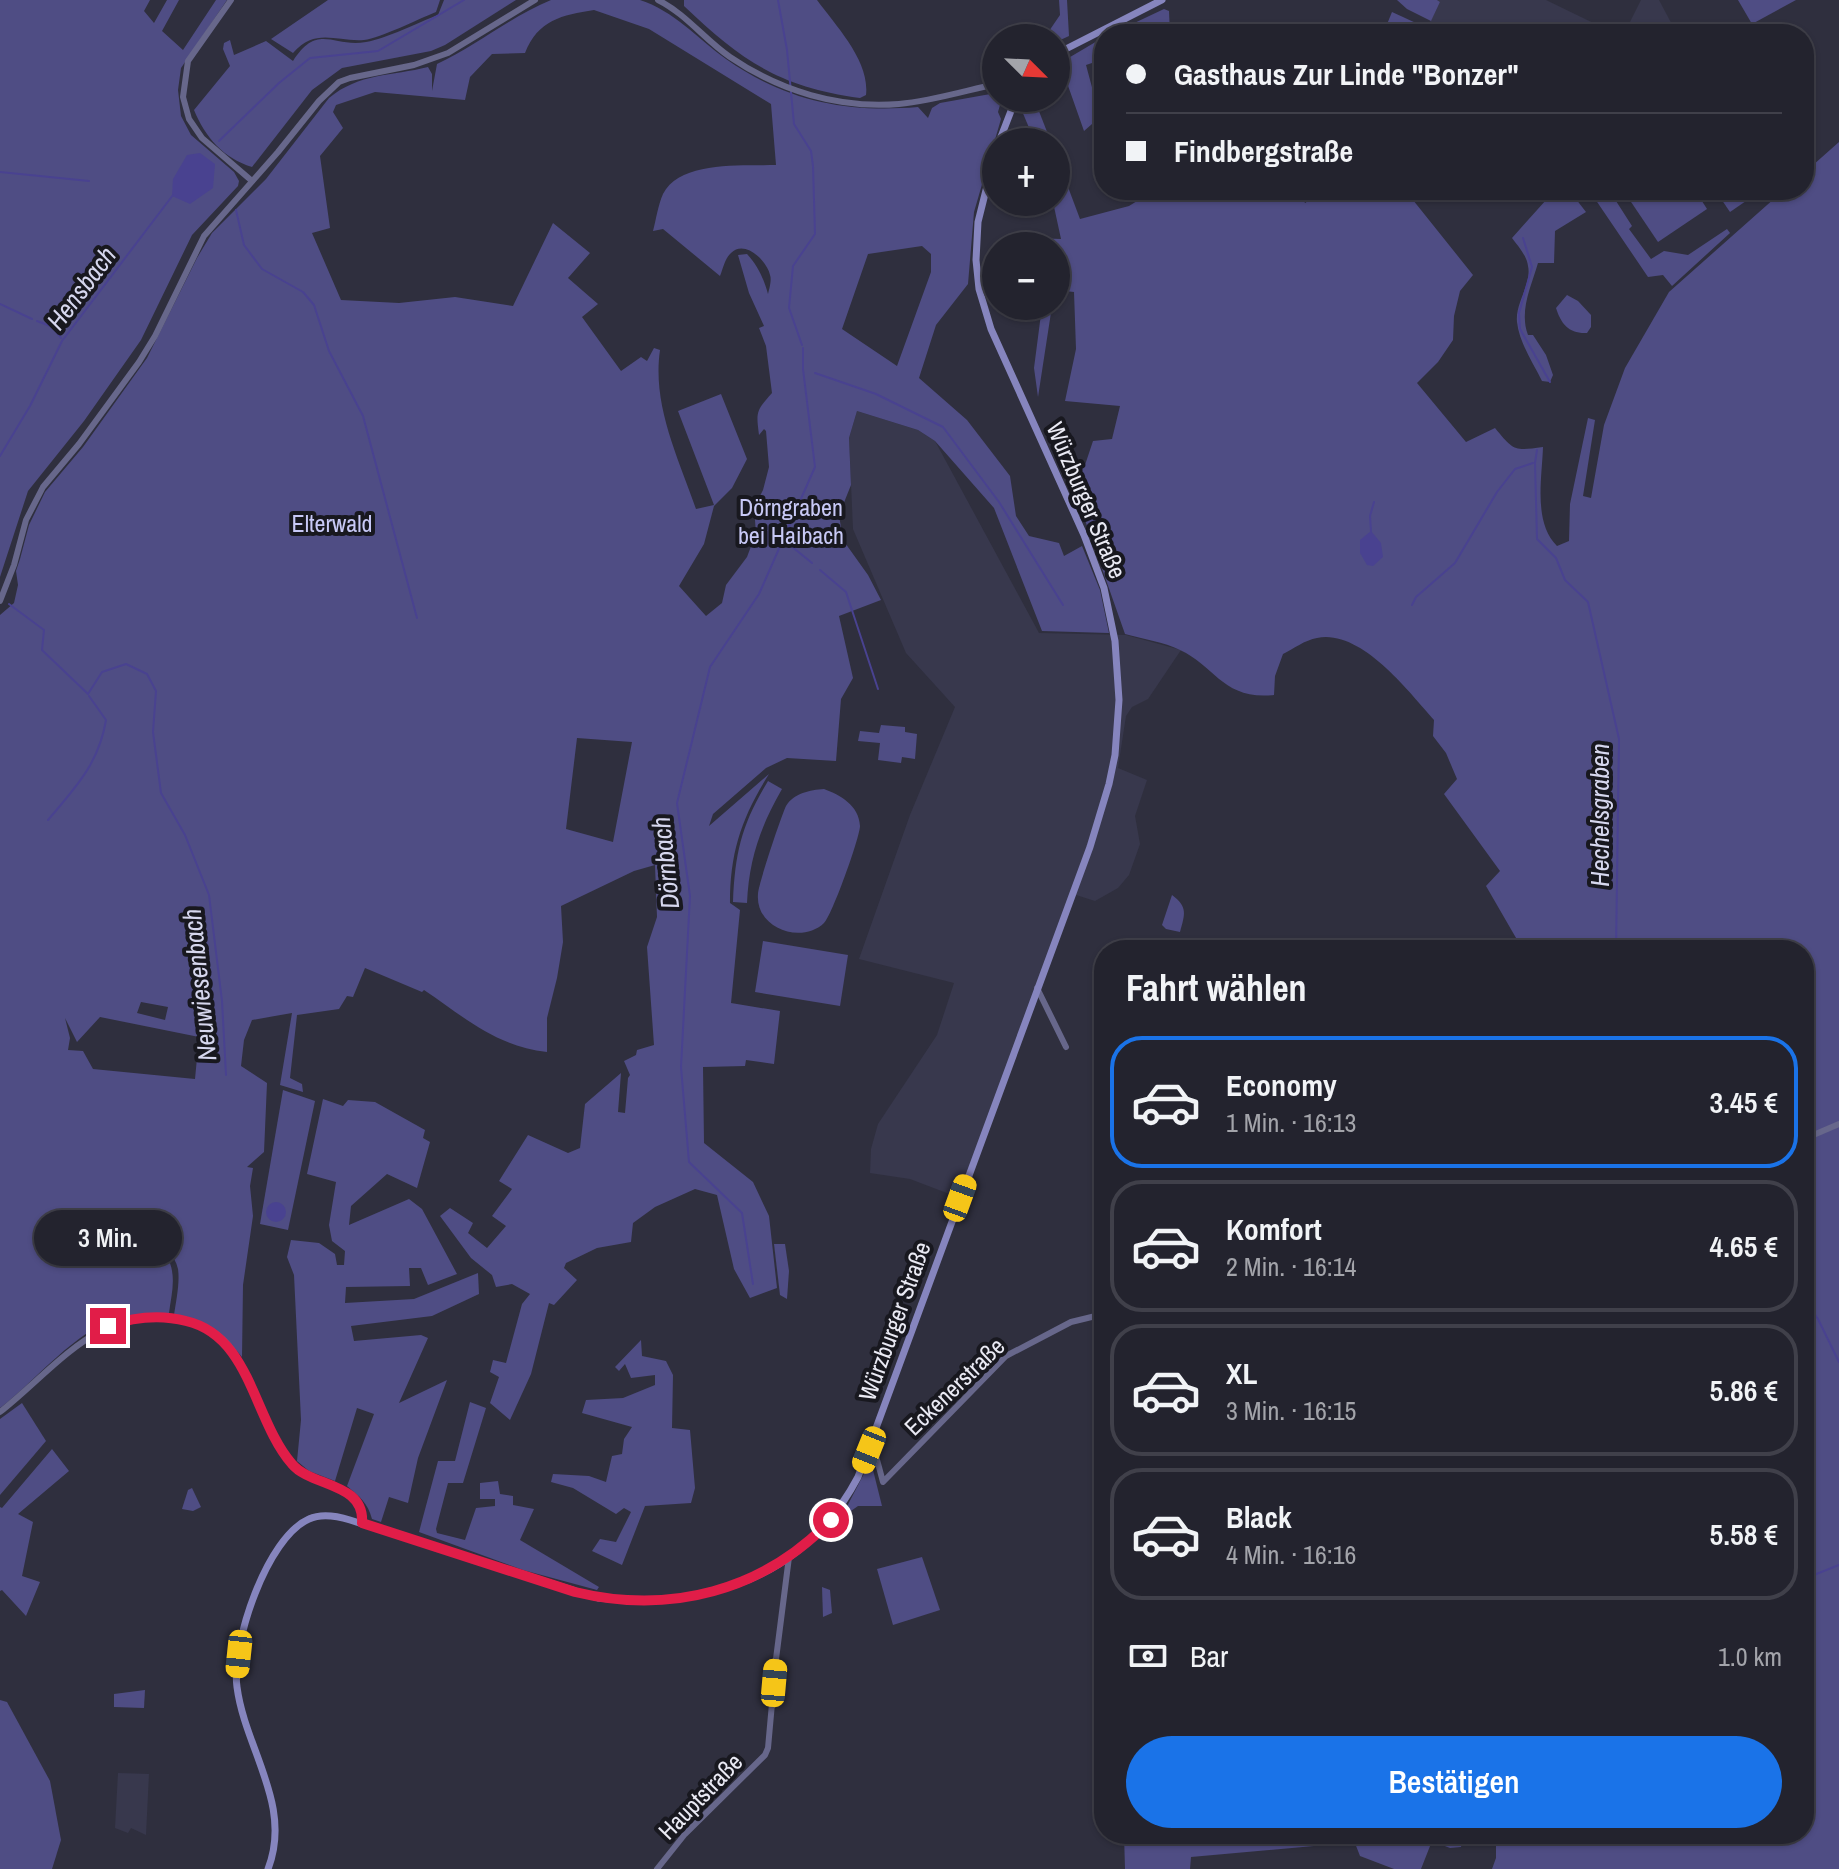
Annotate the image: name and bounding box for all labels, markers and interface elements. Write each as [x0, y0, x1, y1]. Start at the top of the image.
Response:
north arrow [982, 24, 1070, 112]
map controls [982, 24, 1070, 320]
text: Gasthaus Zur Linde "Bonzer" [1174, 54, 1519, 94]
button: + [982, 128, 1070, 216]
text: Findbergstraße [1174, 131, 1353, 171]
button: − [982, 232, 1070, 320]
water label: Hensbach [38, 239, 124, 337]
street label: Würzburger Straße [1040, 417, 1134, 583]
park label: Dörngraben bei Haibach [738, 491, 844, 551]
park label: Elterwald [292, 507, 372, 539]
water label: Hechelsgraben [1582, 743, 1617, 887]
water label: Dörnbach [643, 815, 687, 911]
water label: Neuwiesenbach [174, 907, 224, 1063]
text: Fahrt wählen [1126, 964, 1307, 1012]
text: Economy [1226, 1065, 1337, 1105]
icon: car [1130, 1066, 1202, 1138]
text: 3.45 € [1710, 1082, 1778, 1122]
text: 1 Min. · 16:13 [1226, 1105, 1356, 1140]
car [941, 1171, 979, 1225]
text: Komfort [1226, 1209, 1322, 1249]
callout: 3 Min. [34, 1210, 182, 1266]
icon: car [1130, 1210, 1202, 1282]
text: 3 Min. [78, 1220, 138, 1255]
text: 4.65 € [1710, 1226, 1778, 1266]
street label: Würzburger Straße [850, 1237, 938, 1405]
text: 2 Min. · 16:14 [1226, 1249, 1356, 1284]
route end [90, 1308, 126, 1344]
street label: Eckenerstraße [897, 1330, 1011, 1442]
text: XL [1226, 1353, 1257, 1393]
icon: car [1130, 1354, 1202, 1426]
text: 5.86 € [1710, 1370, 1778, 1410]
text: 3 Min. · 16:15 [1226, 1393, 1356, 1428]
car [849, 1423, 889, 1477]
text: Black [1226, 1497, 1292, 1537]
icon: car [1130, 1498, 1202, 1570]
route start [813, 1502, 849, 1538]
text: 5.58 € [1710, 1514, 1778, 1554]
text: 4 Min. · 16:16 [1226, 1537, 1356, 1572]
car [225, 1629, 253, 1679]
icon: cash [1126, 1634, 1170, 1678]
text: Bar [1190, 1636, 1228, 1676]
text: 1.0 km [1718, 1639, 1782, 1674]
car [760, 1658, 788, 1708]
button: Bestätigen [1126, 1736, 1782, 1828]
street label: Hauptstraße [651, 1746, 749, 1846]

